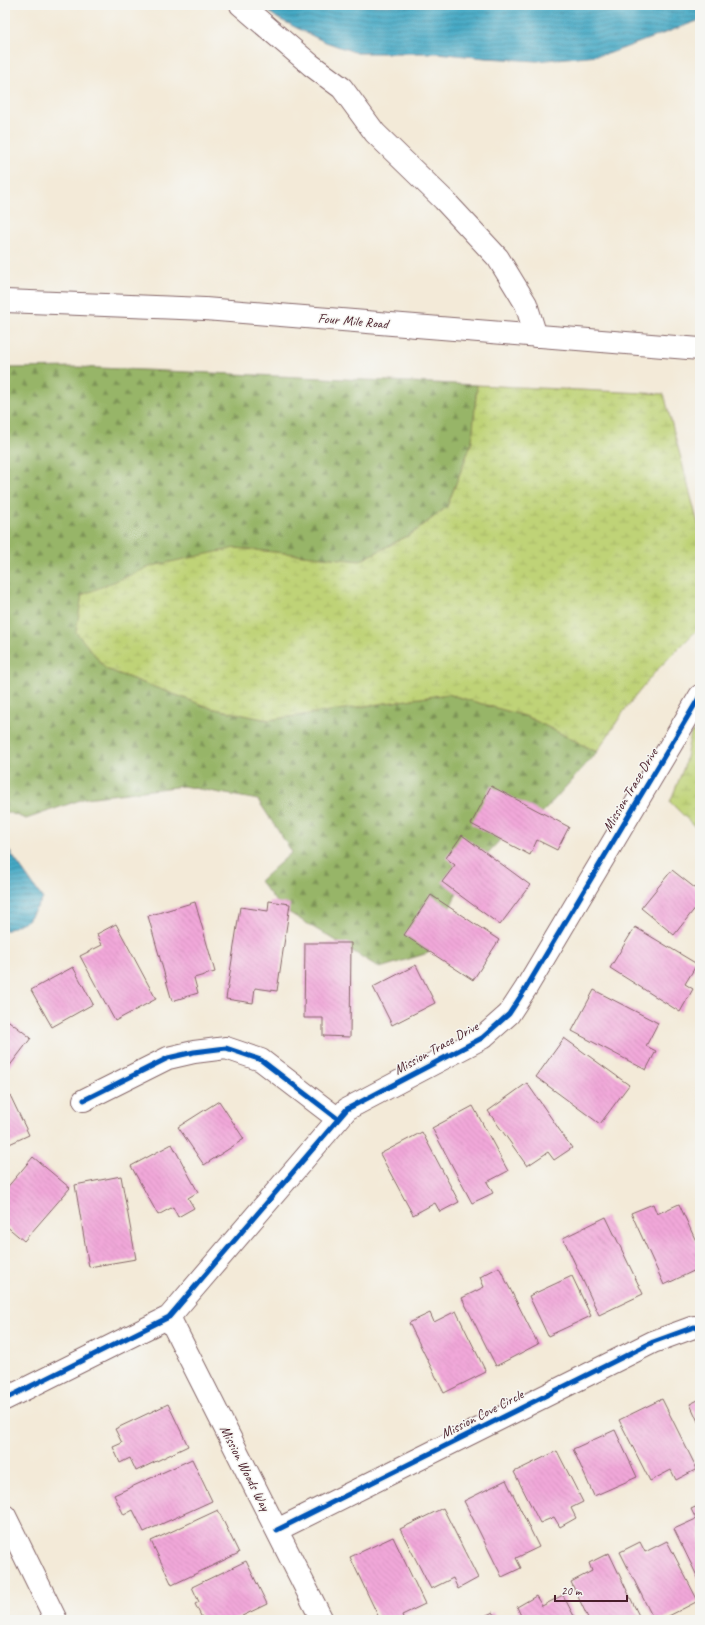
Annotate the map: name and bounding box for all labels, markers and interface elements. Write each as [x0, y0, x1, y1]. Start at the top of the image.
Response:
street label: Four Mile Road [317, 309, 391, 333]
street label: Mission Trace Drive [599, 744, 662, 835]
street label: Mission Trace Drive [391, 1017, 482, 1078]
street label: Mission Cove Circle [438, 1385, 527, 1442]
street label: Mission Woods Way [216, 1422, 274, 1515]
scale bar [555, 1577, 627, 1603]
text: 20 m [561, 1583, 583, 1599]

